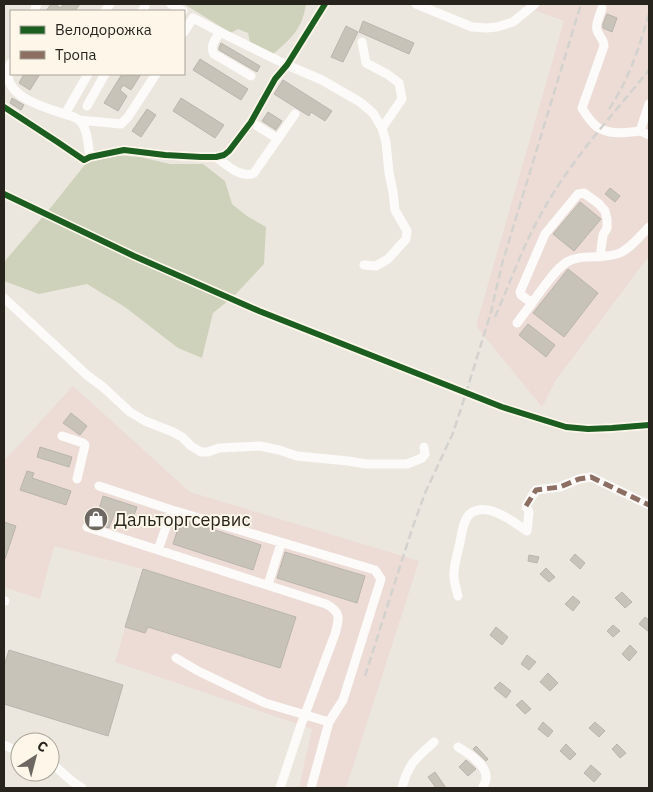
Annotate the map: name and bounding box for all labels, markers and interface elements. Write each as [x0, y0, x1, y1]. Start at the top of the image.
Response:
legend [10, 10, 185, 75]
text: Велодорожка [55, 20, 152, 39]
text: Тропа [55, 45, 97, 64]
shop icon: Дальторгсервис [83, 506, 109, 532]
place label: Дальторгсервис [114, 508, 251, 531]
north arrow [10, 732, 60, 782]
text: С [34, 737, 52, 756]

